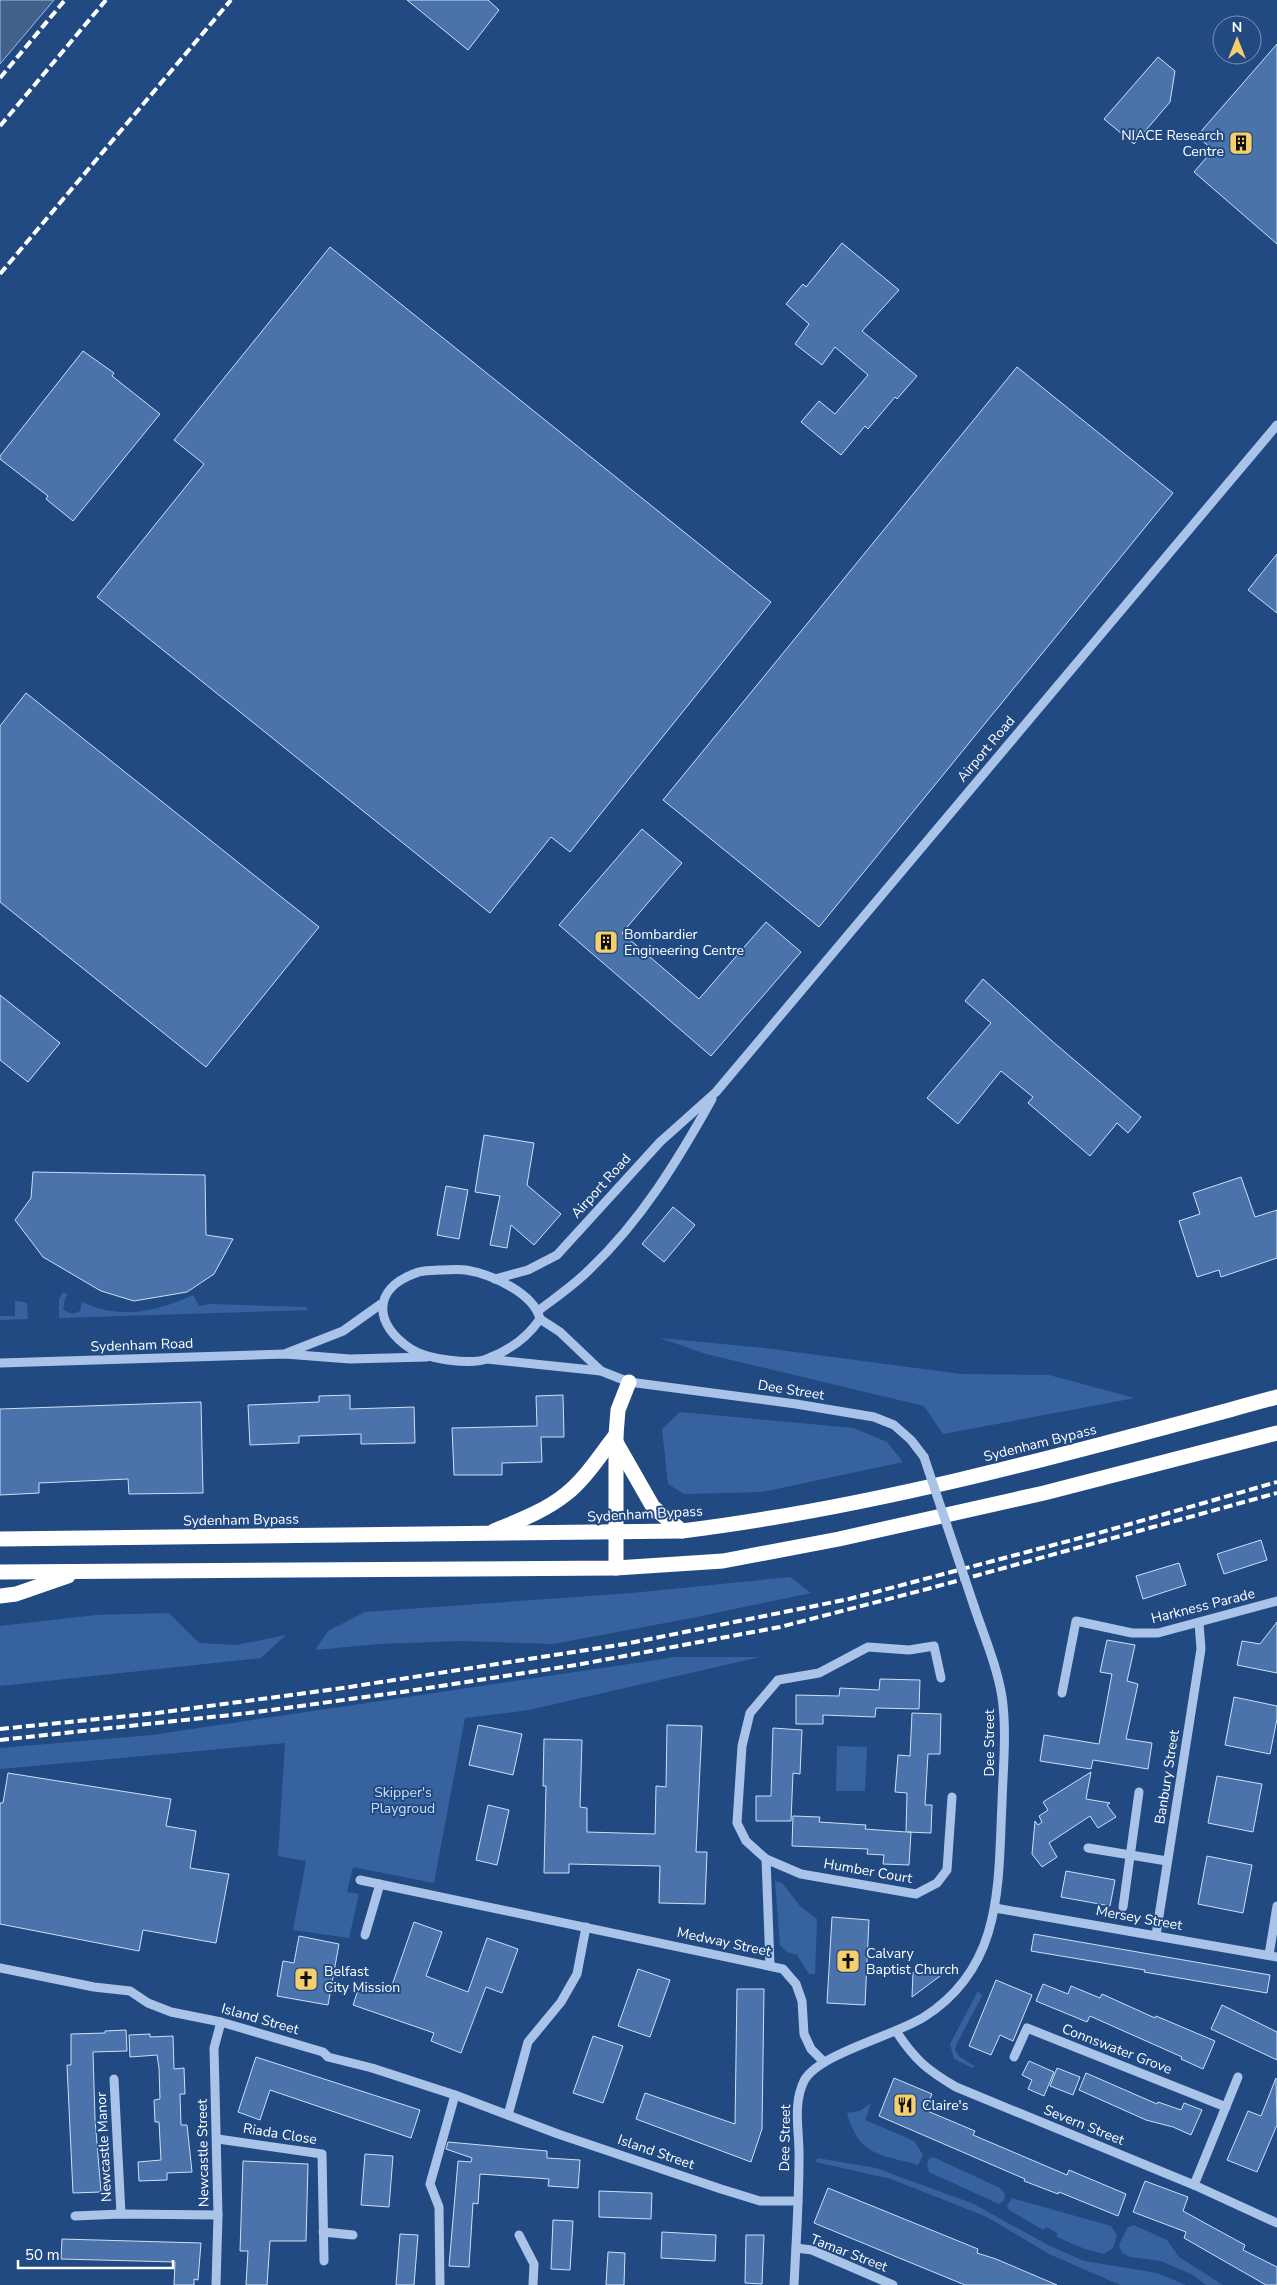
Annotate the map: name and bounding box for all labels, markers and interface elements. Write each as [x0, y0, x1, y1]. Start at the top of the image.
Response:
north arrow [1212, 15, 1262, 65]
text: N [1232, 18, 1242, 37]
place label: NIACE Research Centre [1121, 126, 1224, 161]
building icon: NIACE Research Centre [1228, 130, 1254, 156]
street label: Airport Road [953, 712, 1019, 786]
place label: Bombardier Engineering Centre [624, 925, 744, 960]
building icon: Bombardier Engineering Centre [593, 929, 619, 955]
street label: Airport Road [567, 1150, 635, 1222]
street label: Sydenham Road [90, 1334, 194, 1356]
street label: Dee Street [756, 1375, 826, 1405]
street label: Sydenham Bypass [982, 1420, 1099, 1466]
street label: Sydenham Bypass [587, 1501, 704, 1527]
street label: Sydenham Bypass [183, 1509, 299, 1531]
street label: Harkness Parade [1149, 1584, 1257, 1628]
street label: Dee Street [980, 1709, 999, 1777]
street label: Banbury Street [1150, 1728, 1184, 1826]
park label: Skipper's Playgroud [371, 1783, 435, 1818]
street label: Humber Court [822, 1854, 914, 1888]
street label: Mersey Street [1094, 1901, 1184, 1935]
street label: Medway Street [675, 1923, 773, 1961]
place label: Calvary Baptist Church [866, 1944, 959, 1979]
church icon: Calvary Baptist Church [835, 1948, 861, 1974]
place label: Belfast City Mission [324, 1962, 400, 1997]
church icon: Belfast City Mission [293, 1966, 319, 1992]
street label: Island Street [219, 1999, 301, 2039]
street label: Connswater Grove [1059, 2019, 1175, 2079]
street label: Newcastle Manor [92, 2092, 116, 2202]
restaurant icon: Claire's [892, 2092, 918, 2118]
place label: Claire's [922, 2096, 969, 2115]
street label: Newcastle Street [193, 2099, 213, 2207]
street label: Severn Street [1041, 2100, 1127, 2150]
street label: Dee Street [775, 2104, 795, 2172]
street label: Riada Close [242, 2119, 318, 2149]
street label: Island Street [615, 2130, 697, 2174]
street label: Tamar Street [808, 2230, 890, 2276]
scale bar [18, 2238, 172, 2270]
text: 50 m [25, 2245, 60, 2265]

